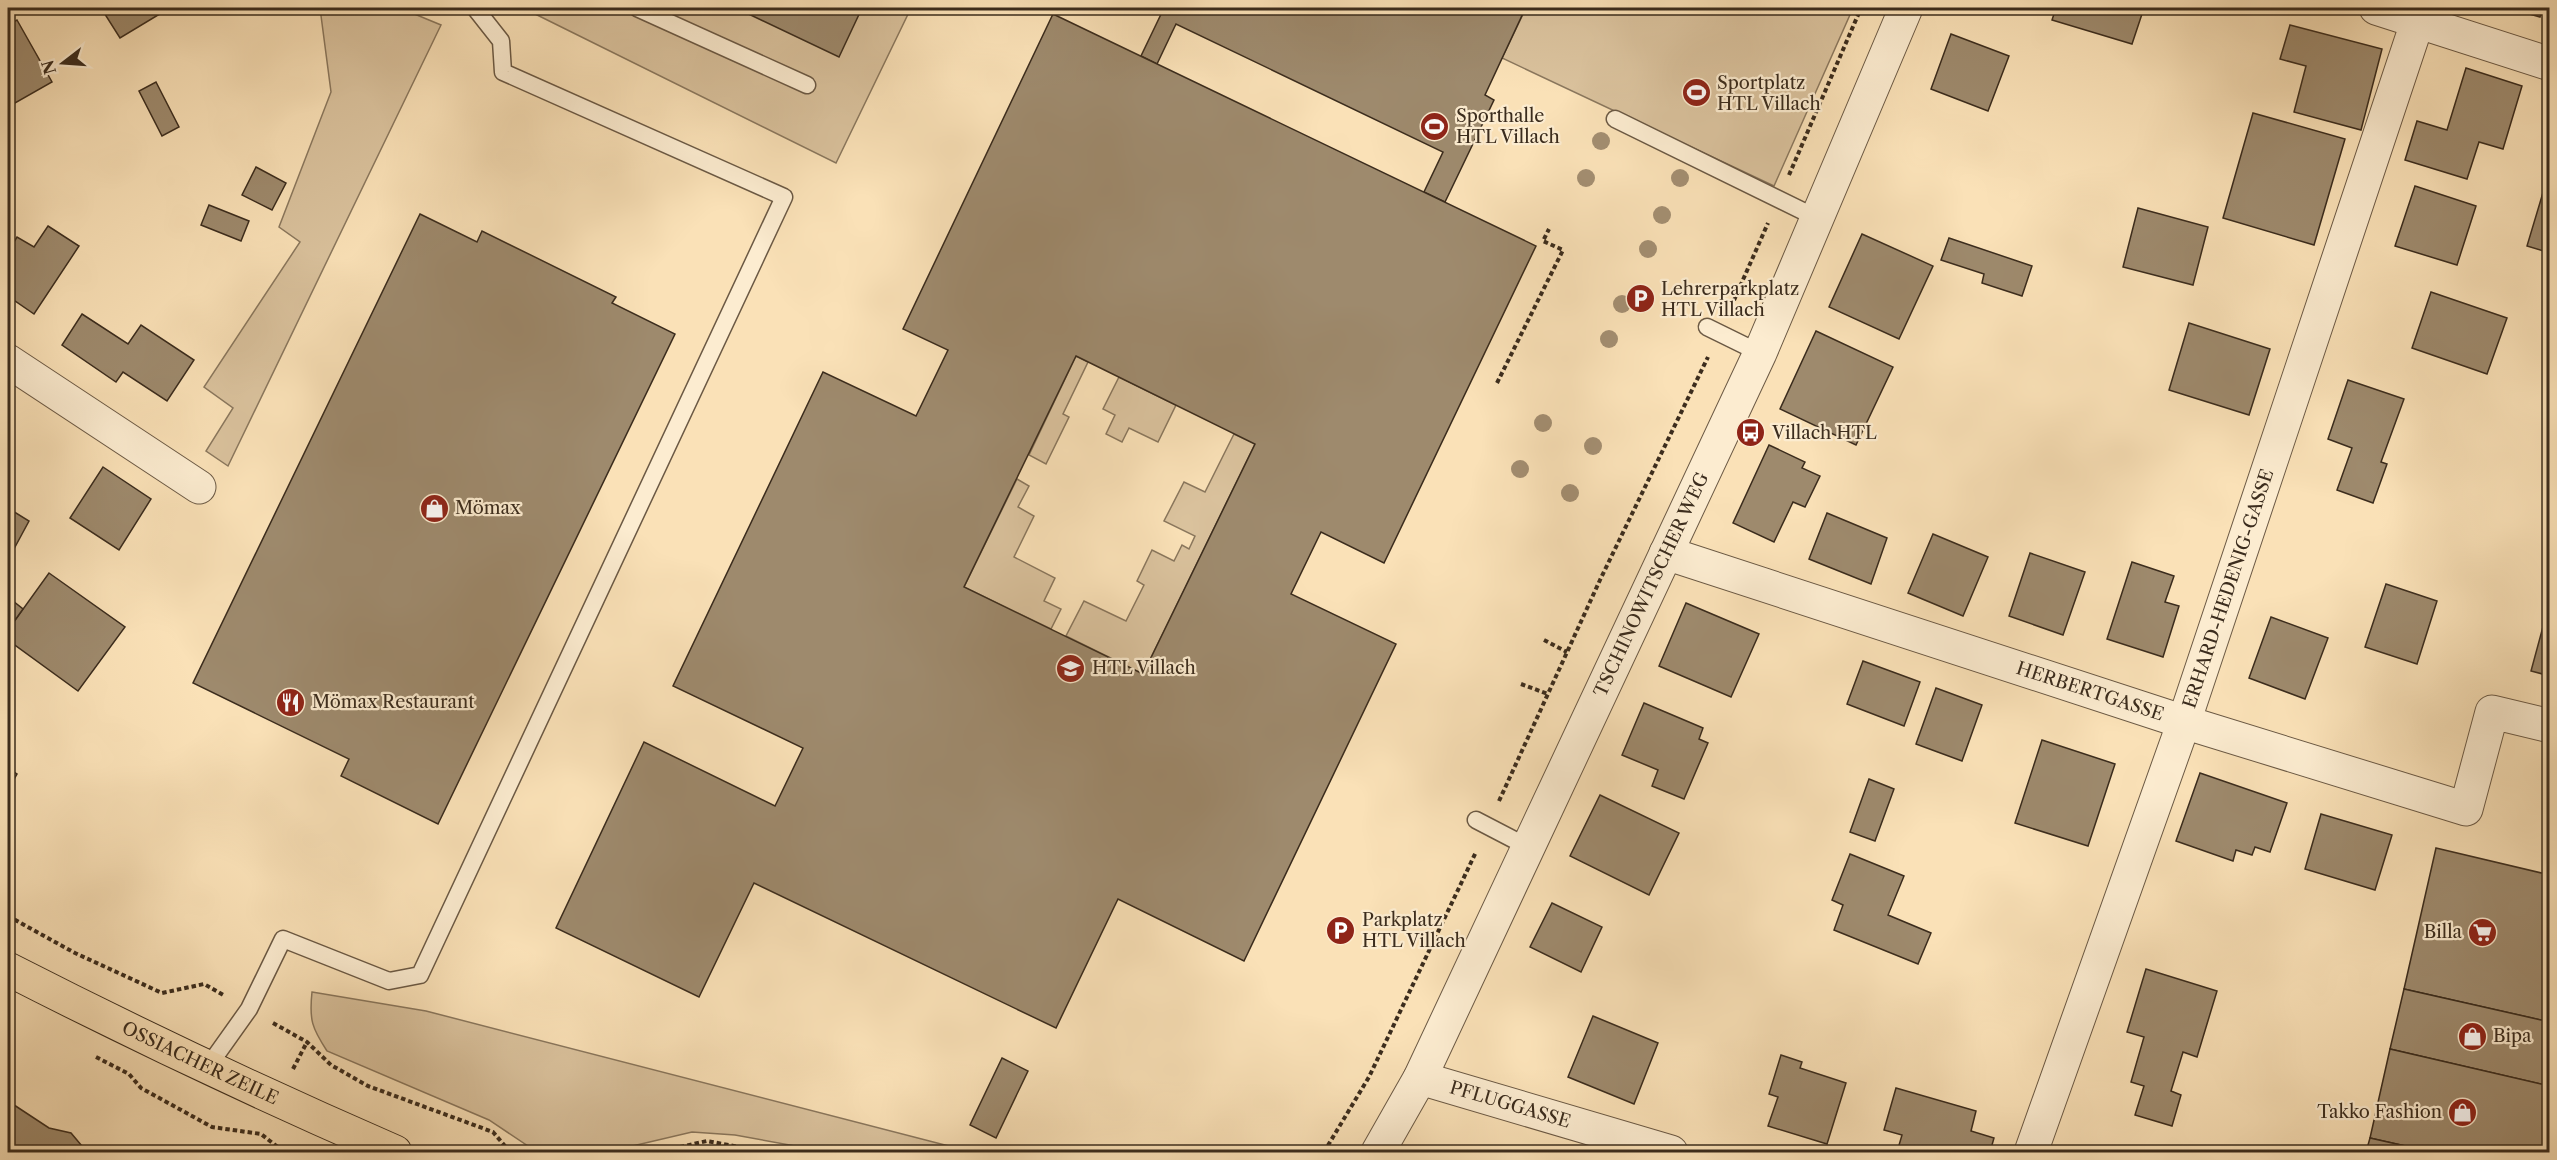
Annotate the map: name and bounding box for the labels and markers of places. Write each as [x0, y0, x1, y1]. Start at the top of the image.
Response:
place label: Sportplatz HTL Villach [1717, 72, 1821, 115]
sports icon: Sportplatz HTL Villach [1680, 77, 1712, 109]
place label: Sporthalle HTL Villach [1456, 105, 1560, 148]
sports icon: Sporthalle HTL Villach [1419, 110, 1451, 142]
place label: Lehrerparkplatz HTL Villach [1661, 278, 1799, 321]
parking icon: Lehrerparkplatz HTL Villach [1624, 283, 1656, 315]
bus stop icon: Villach HTL [1735, 417, 1767, 449]
place label: Villach HTL [1771, 422, 1877, 444]
shop icon: Mömax [418, 492, 450, 524]
place label: Mömax [455, 497, 521, 519]
school or university icon: HTL Villach [1055, 652, 1087, 684]
place label: HTL Villach [1092, 657, 1196, 679]
restaurant icon: Mömax Restaurant [275, 686, 307, 718]
place label: Mömax Restaurant [312, 691, 475, 713]
place label: Parkplatz HTL Villach [1362, 909, 1466, 952]
parking icon: Parkplatz HTL Villach [1325, 914, 1357, 946]
supermarket icon: Billa [2467, 916, 2499, 948]
place label: Billa [2424, 921, 2462, 943]
shop icon: Bipa [2456, 1020, 2488, 1052]
place label: Bipa [2493, 1025, 2532, 1047]
shop icon: Takko Fashion [2447, 1096, 2479, 1128]
place label: Takko Fashion [2317, 1101, 2442, 1123]

